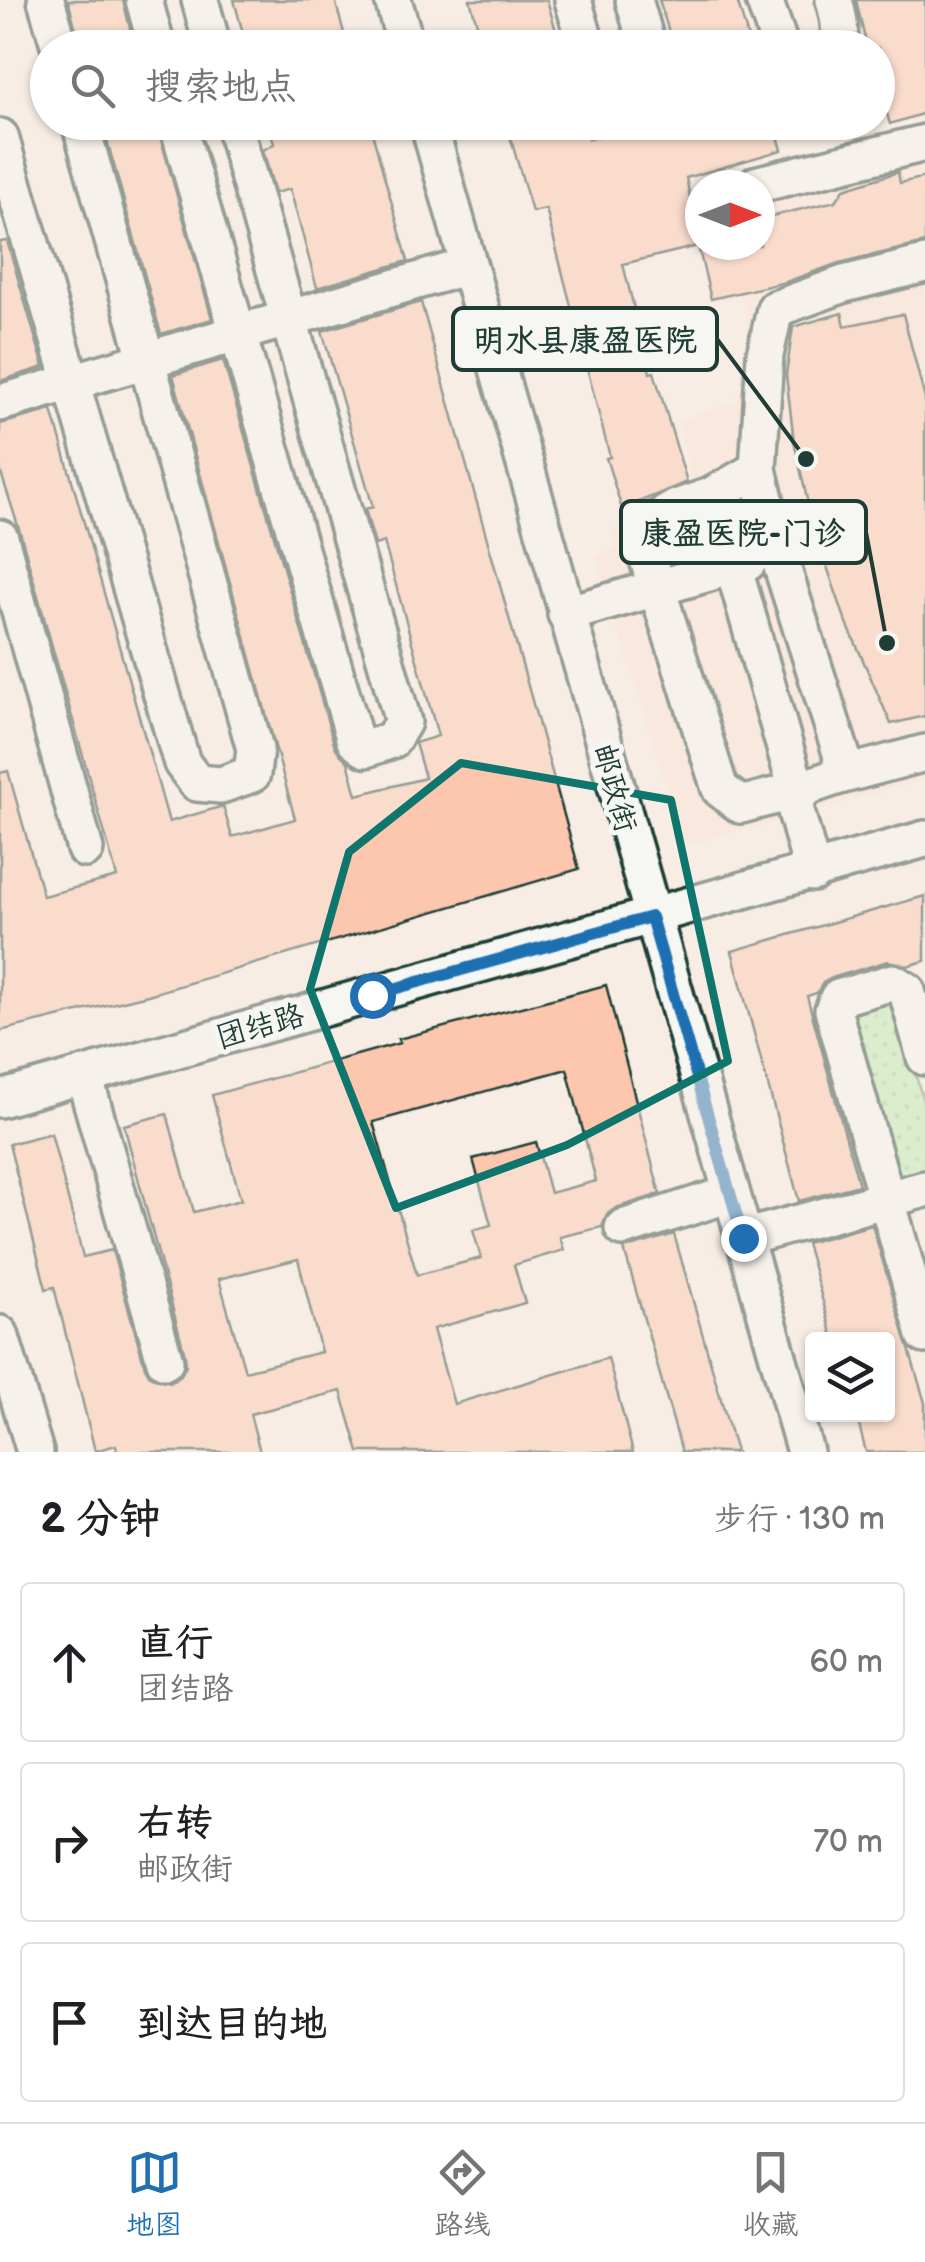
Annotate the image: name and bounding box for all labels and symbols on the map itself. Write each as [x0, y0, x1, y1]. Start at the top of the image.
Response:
north arrow [685, 170, 775, 260]
callout: 明水县康盈医院 [453, 308, 717, 370]
text: 明水县康盈医院 [473, 322, 697, 361]
callout: 康盈医院-门诊 [621, 501, 866, 563]
text: 康盈医院-门诊 [640, 515, 846, 554]
street label: 邮政街 [584, 740, 644, 836]
route start [350, 973, 396, 1019]
street label: 团结路 [212, 997, 308, 1057]
route end [721, 1216, 767, 1262]

